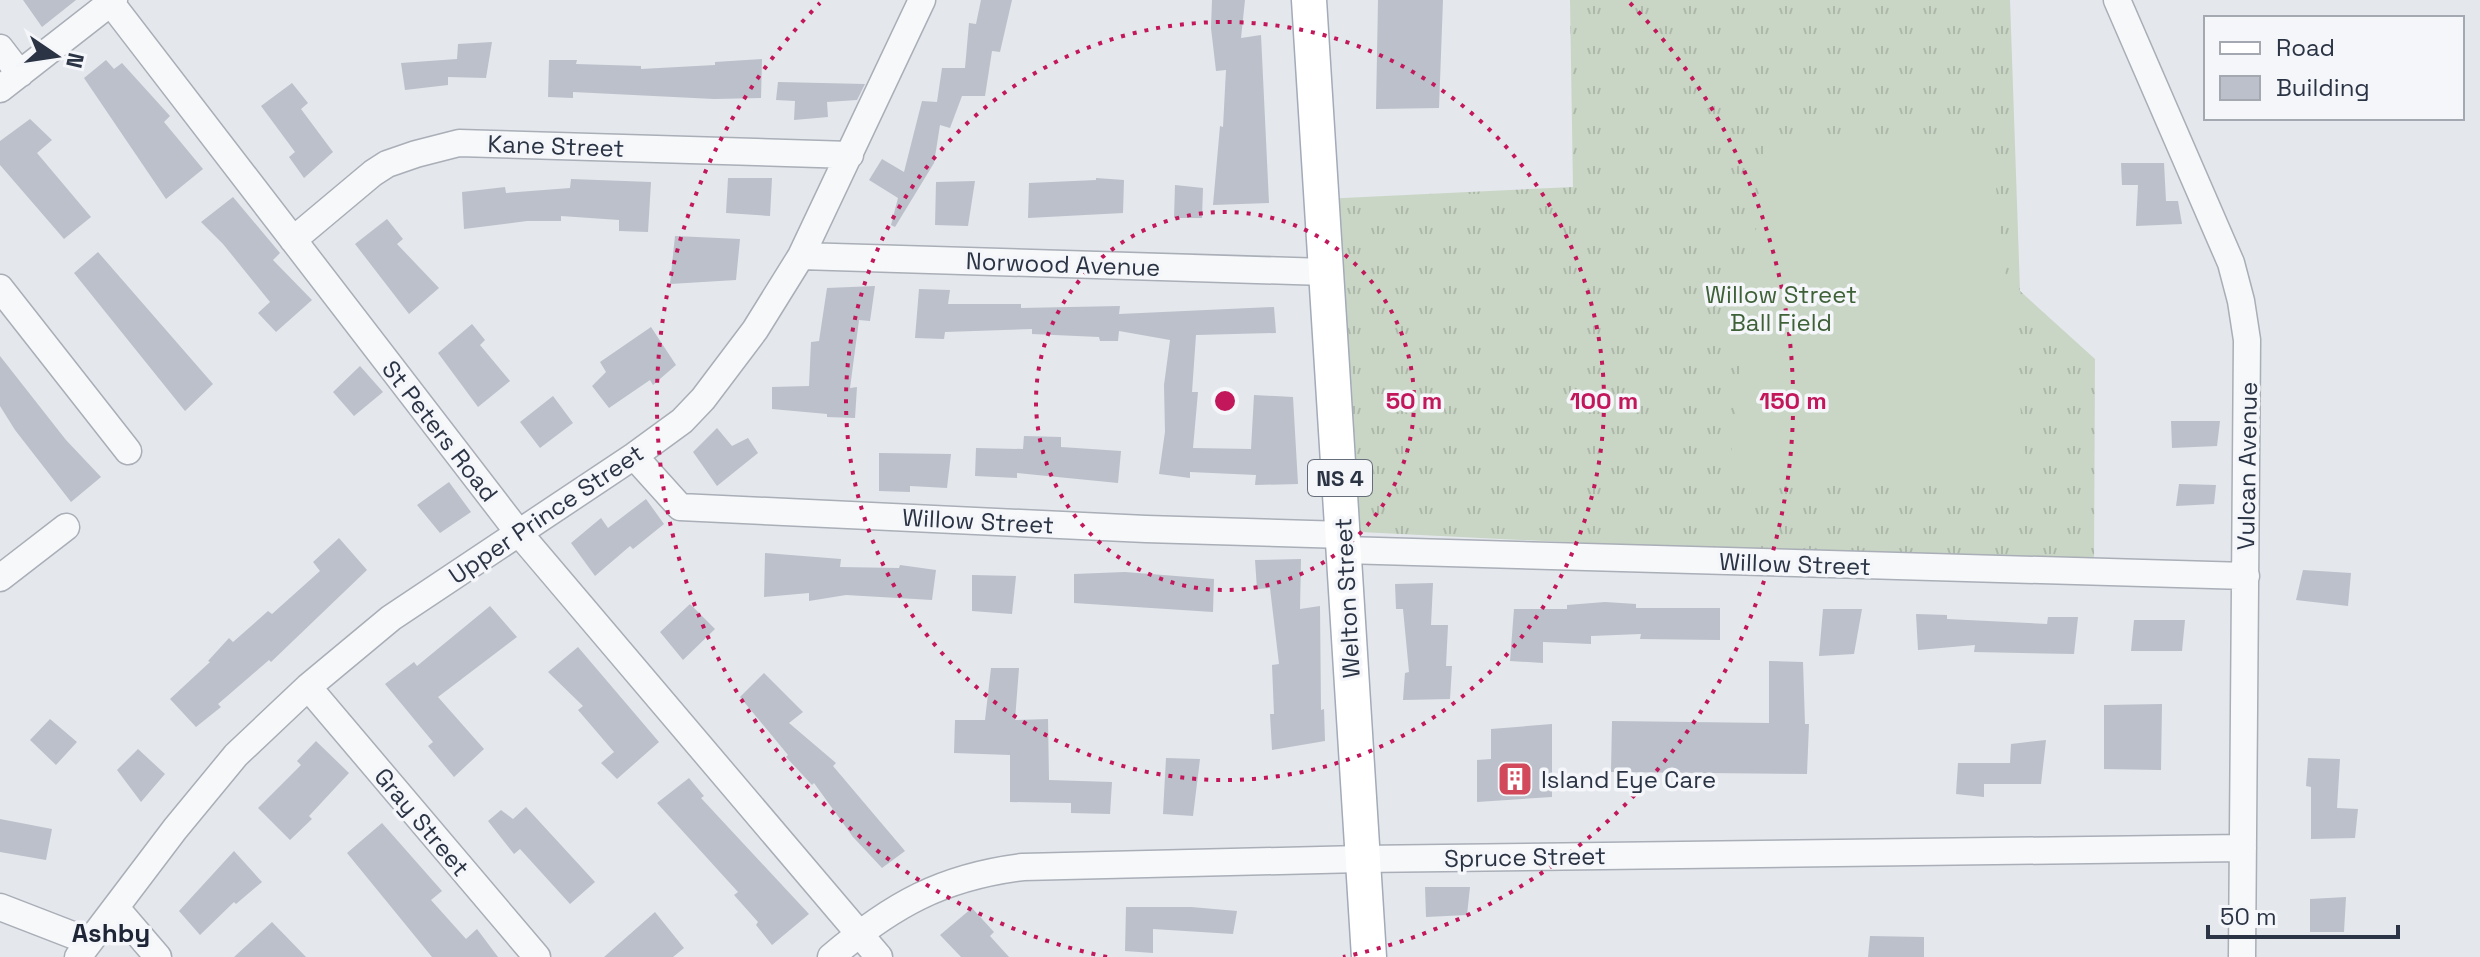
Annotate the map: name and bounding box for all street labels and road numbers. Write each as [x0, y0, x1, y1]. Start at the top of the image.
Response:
street label: Kane Street [487, 128, 625, 164]
street label: Norwood Avenue [965, 245, 1161, 283]
street label: St Peters Road [375, 354, 505, 508]
street label: Vulcan Avenue [2230, 381, 2264, 551]
street label: Upper Prince Street [443, 437, 649, 591]
road number: NS 4 [1308, 460, 1372, 496]
street label: Willow Street [901, 502, 1055, 540]
street label: Welton Street [1327, 517, 1367, 679]
street label: Willow Street [1719, 546, 1871, 582]
street label: Gray Street [368, 761, 476, 883]
street label: Spruce Street [1444, 840, 1606, 874]

